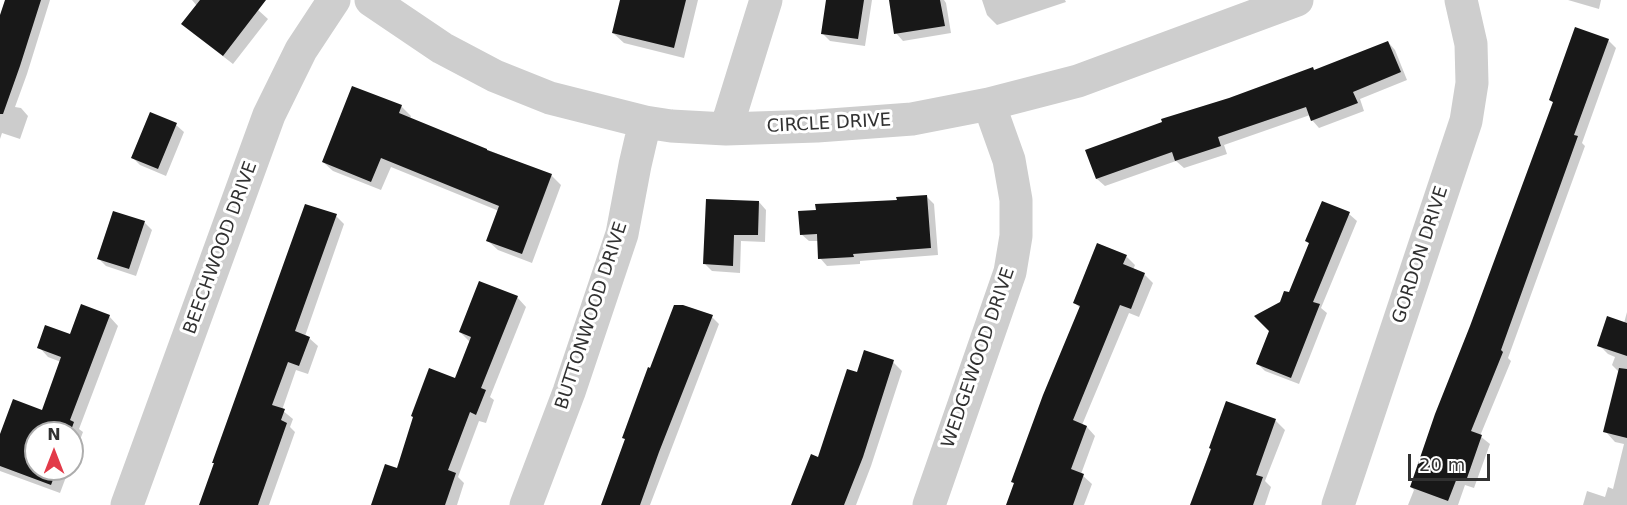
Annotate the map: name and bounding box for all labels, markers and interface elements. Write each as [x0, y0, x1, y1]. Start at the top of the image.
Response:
street label: CIRCLE DRIVE [766, 110, 892, 138]
street label: BEECHWOOD DRIVE [180, 159, 262, 337]
street label: GORDON DRIVE [1389, 184, 1453, 326]
street label: BUTTONWOOD DRIVE [551, 220, 633, 412]
street label: WEDGEWOOD DRIVE [938, 265, 1020, 451]
north arrow [24, 421, 84, 481]
text: N [47, 425, 61, 444]
scale bar [1411, 442, 1494, 480]
text: 20 m [1419, 454, 1465, 475]

